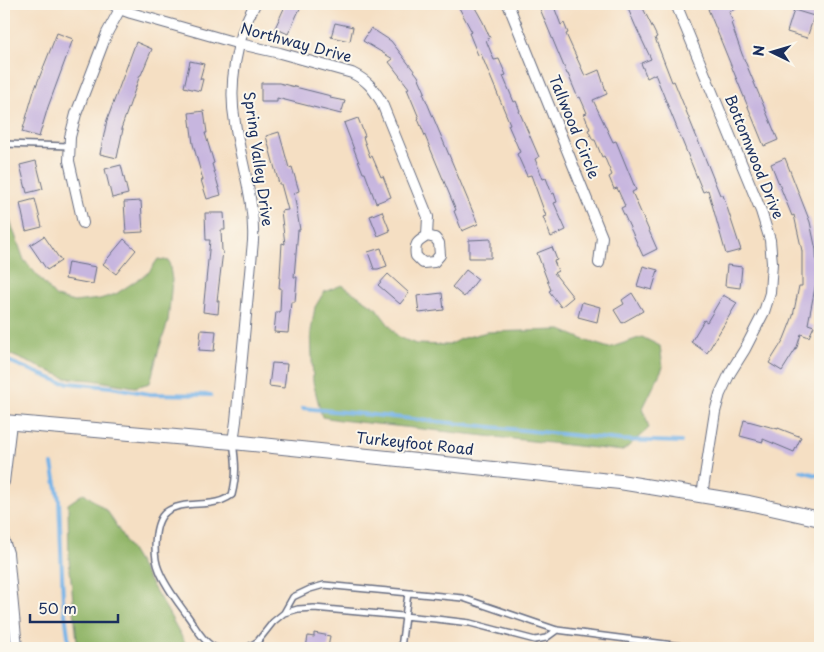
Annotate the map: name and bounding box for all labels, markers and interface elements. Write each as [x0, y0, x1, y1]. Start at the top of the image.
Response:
street label: Northway Drive [238, 16, 355, 67]
north arrow [746, 28, 796, 78]
text: N [748, 44, 769, 57]
street label: Tallwood Circle [544, 71, 607, 182]
street label: Spring Valley Drive [239, 90, 280, 228]
street label: Bottomwood Drive [720, 91, 791, 222]
street label: Turkeyfoot Road [355, 425, 475, 460]
scale bar [30, 592, 118, 624]
text: 50 m [38, 596, 77, 619]

